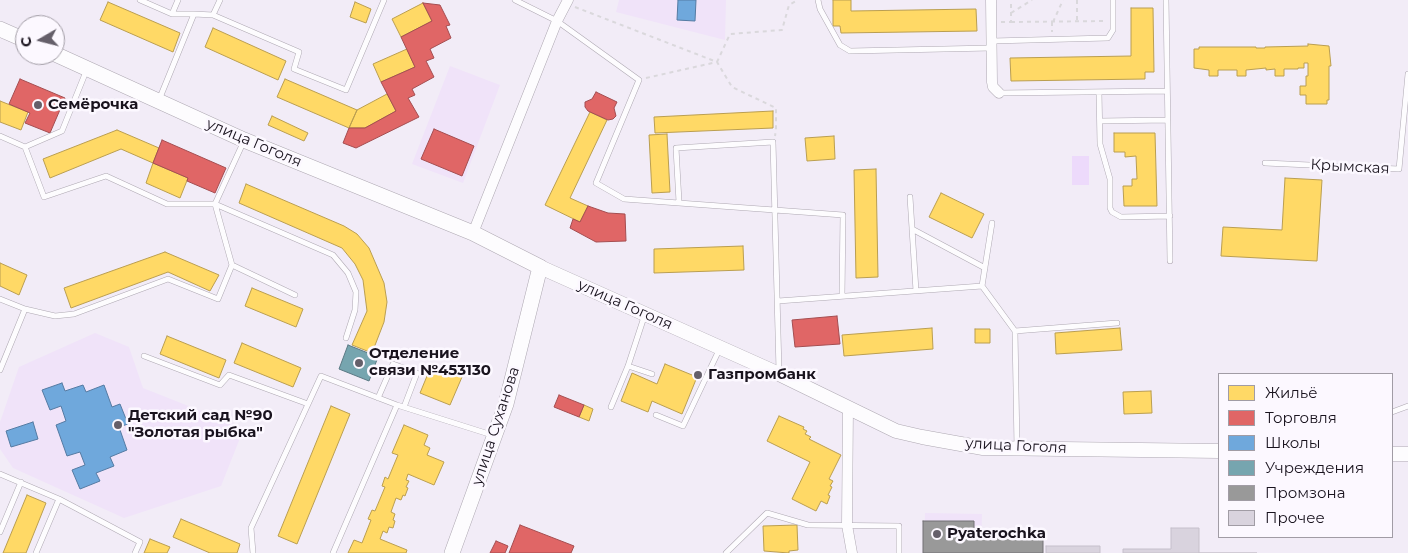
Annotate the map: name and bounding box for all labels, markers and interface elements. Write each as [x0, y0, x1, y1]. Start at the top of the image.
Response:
north arrow [15, 15, 65, 65]
text: С [17, 36, 36, 48]
place label: Семёрочка [48, 96, 138, 114]
marker: Семёрочка [32, 99, 44, 111]
street label: улица Гоголя [204, 115, 304, 171]
street label: Крымская [1310, 156, 1390, 178]
street label: улица Гоголя [575, 276, 675, 334]
place label: Отделение связи №453130 [369, 345, 491, 380]
marker: Отделение связи №453130 [353, 357, 365, 369]
street label: улица Суханова [468, 364, 524, 488]
place label: Газпромбанк [708, 366, 816, 384]
marker: Газпромбанк [692, 369, 704, 381]
legend [1218, 373, 1393, 538]
text: Жильё [1265, 383, 1318, 402]
place label: Детский сад №90 "Золотая рыбка" [128, 407, 273, 442]
text: Торговля [1265, 408, 1337, 427]
marker: Детский сад №90 "Золотая рыбка" [112, 419, 124, 431]
text: Школы [1265, 433, 1321, 452]
street label: улица Гоголя [965, 434, 1067, 458]
text: Учреждения [1265, 458, 1364, 477]
text: Промзона [1265, 483, 1345, 502]
text: Прочее [1265, 508, 1325, 527]
place label: Pyaterochka [947, 525, 1046, 543]
marker: Pyaterochka [931, 528, 943, 540]

